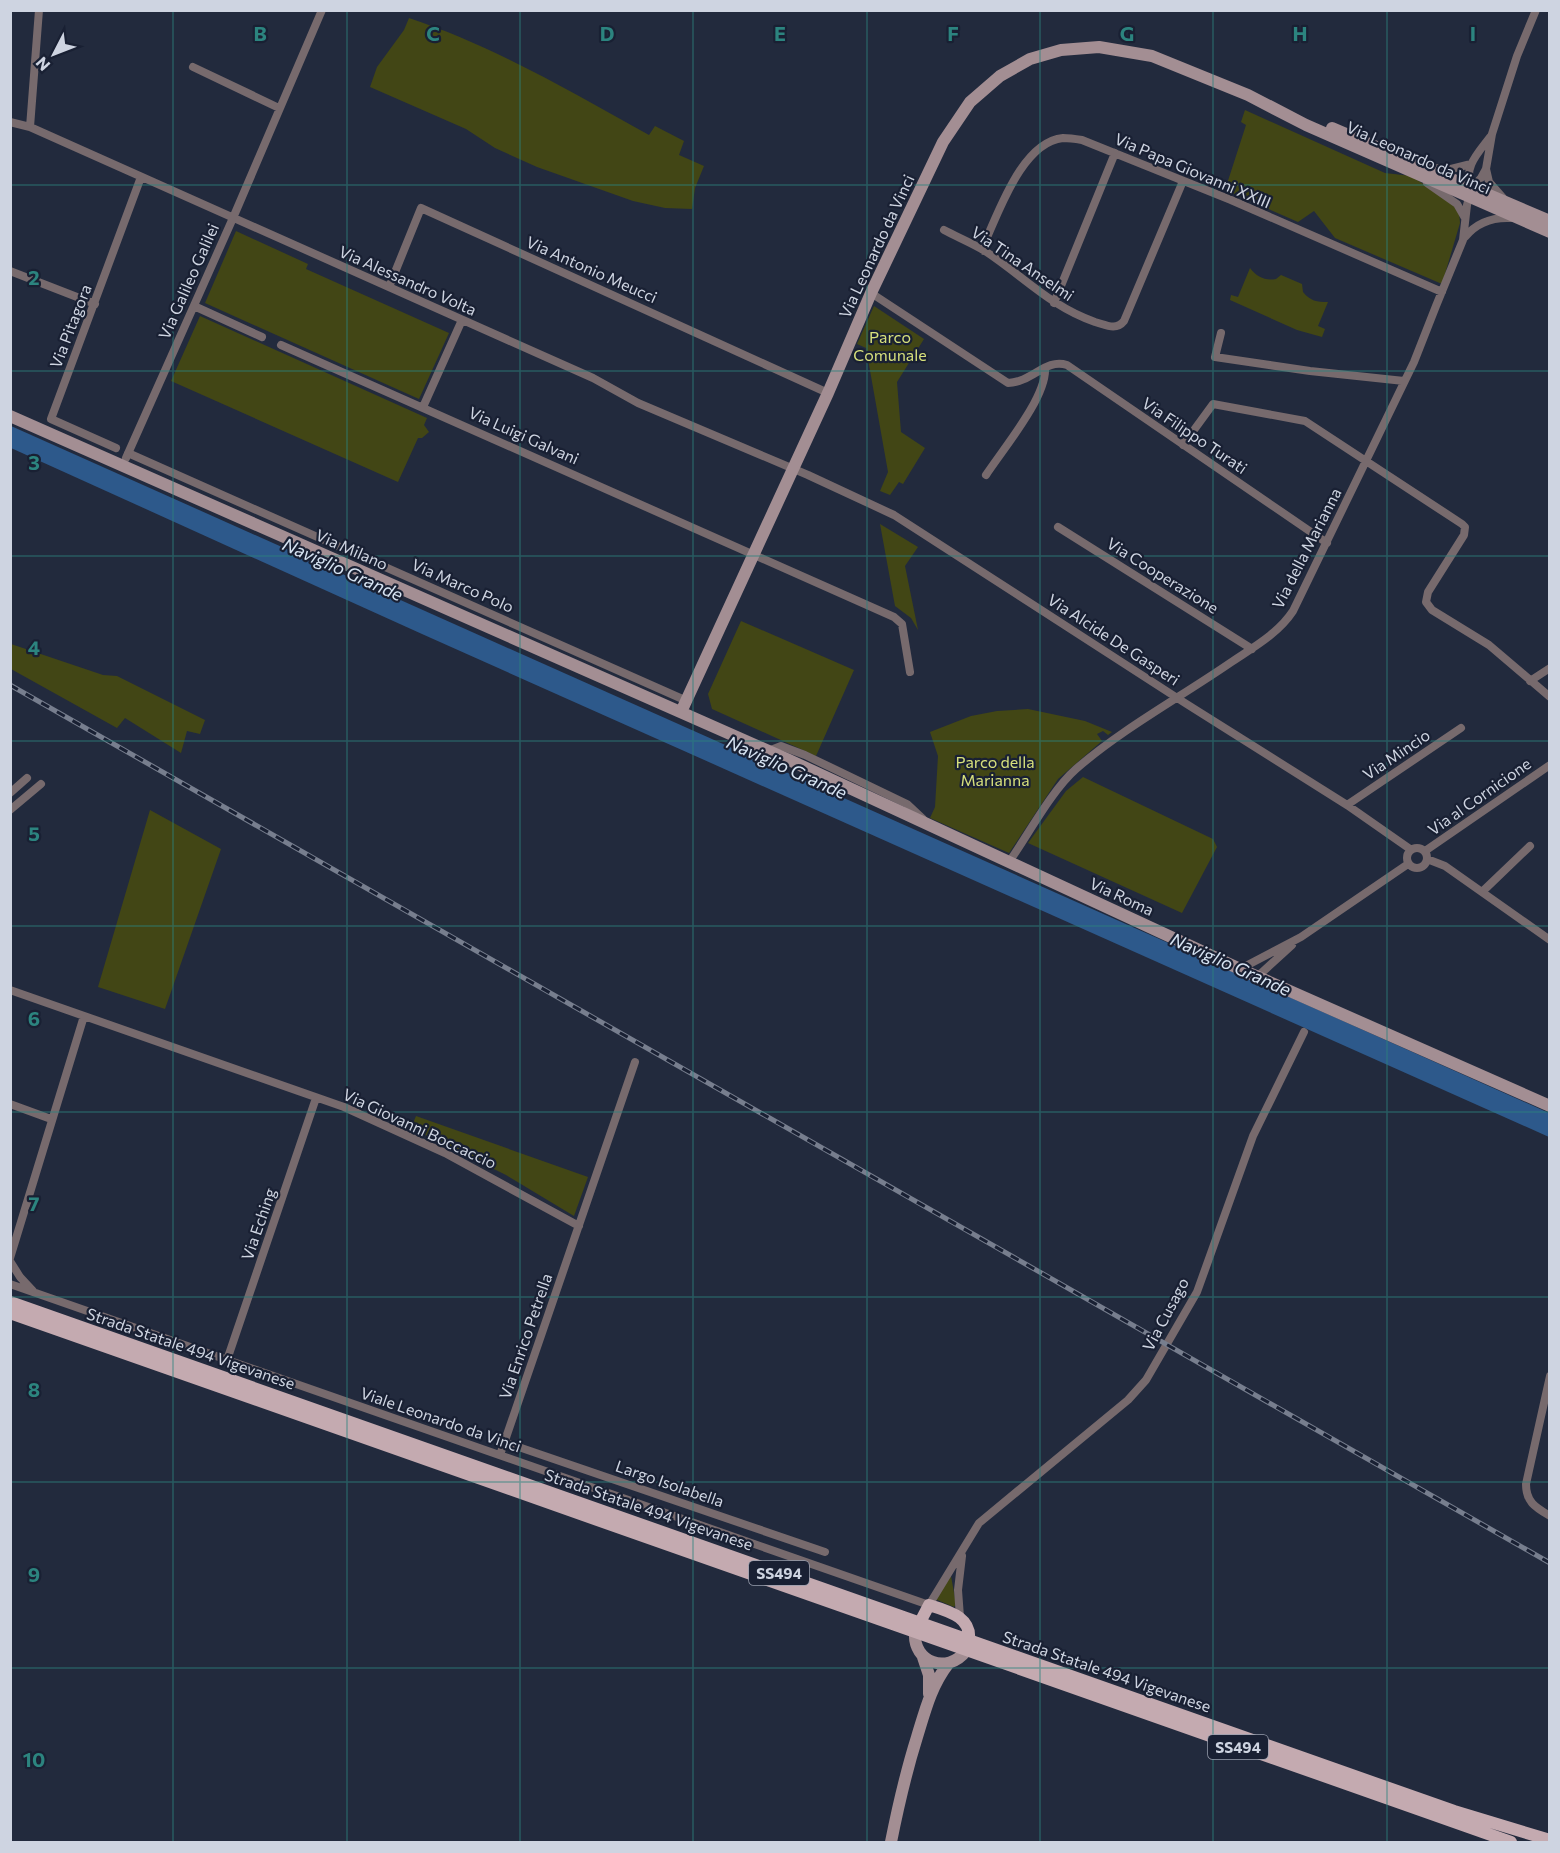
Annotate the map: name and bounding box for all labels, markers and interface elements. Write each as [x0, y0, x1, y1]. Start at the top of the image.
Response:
text: B [253, 21, 267, 45]
text: C [426, 21, 440, 45]
text: D [600, 21, 614, 45]
text: E [774, 21, 786, 45]
text: F [947, 21, 959, 45]
text: G [1120, 21, 1134, 45]
text: H [1293, 21, 1308, 45]
text: I [1470, 21, 1476, 45]
north arrow [24, 24, 84, 84]
text: N [31, 54, 54, 75]
street label: Via Leonardo da Vinci [1344, 117, 1494, 197]
street label: Via Papa Giovanni XXIII [1112, 128, 1274, 212]
street label: Via Leonardo da Vinci [834, 171, 918, 321]
street label: Via Galileo Galilei [154, 220, 222, 342]
street label: Via Tina Anselmi [968, 222, 1078, 304]
street label: Via Antonio Meucci [524, 232, 660, 306]
street label: Via Alessandro Volta [336, 241, 480, 319]
text: 2 [28, 265, 40, 289]
street label: Via Pitagora [45, 281, 95, 371]
park label: Parco Comunale [853, 327, 927, 364]
street label: Via Filippo Turati [1139, 393, 1251, 477]
street label: Via Luigi Galvani [466, 402, 582, 468]
text: 3 [28, 450, 40, 474]
street label: Via della Marianna [1267, 484, 1345, 612]
street label: Via Milano [313, 525, 391, 573]
water label: Naviglio Grande [279, 533, 407, 606]
street label: Via Cooperazione [1104, 533, 1222, 617]
street label: Via Marco Polo [409, 554, 517, 616]
street label: Via Alcide De Gasperi [1044, 589, 1184, 689]
text: 4 [28, 635, 40, 659]
street label: Via Mincio [1359, 725, 1433, 783]
water label: Naviglio Grande [723, 731, 851, 804]
park label: Parco della Marianna [955, 752, 1035, 789]
street label: Via al Cornicione [1424, 753, 1534, 839]
text: 5 [28, 821, 40, 845]
street label: Via Roma [1087, 873, 1157, 919]
water label: Naviglio Grande [1167, 928, 1295, 1001]
text: 6 [28, 1006, 40, 1030]
street label: Via Giovanni Boccaccio [340, 1084, 500, 1172]
street label: Via Eching [237, 1185, 279, 1263]
text: 7 [29, 1191, 40, 1215]
street label: Via Enrico Petrella [495, 1271, 555, 1401]
street label: Via Cusago [1138, 1274, 1192, 1354]
street label: Strada Statale 494 Vigevanese [84, 1303, 298, 1393]
text: 8 [28, 1377, 40, 1401]
street label: Viale Leonardo da Vinci [358, 1383, 524, 1455]
street label: Largo Isolabella [613, 1456, 727, 1510]
street label: Strada Statale 494 Vigevanese [542, 1464, 756, 1554]
road number: SS494 [749, 1561, 809, 1585]
text: 9 [28, 1562, 40, 1586]
street label: Strada Statale 494 Vigevanese [1000, 1626, 1214, 1716]
road number: SS494 [1208, 1735, 1268, 1759]
text: 10 [23, 1747, 45, 1771]

